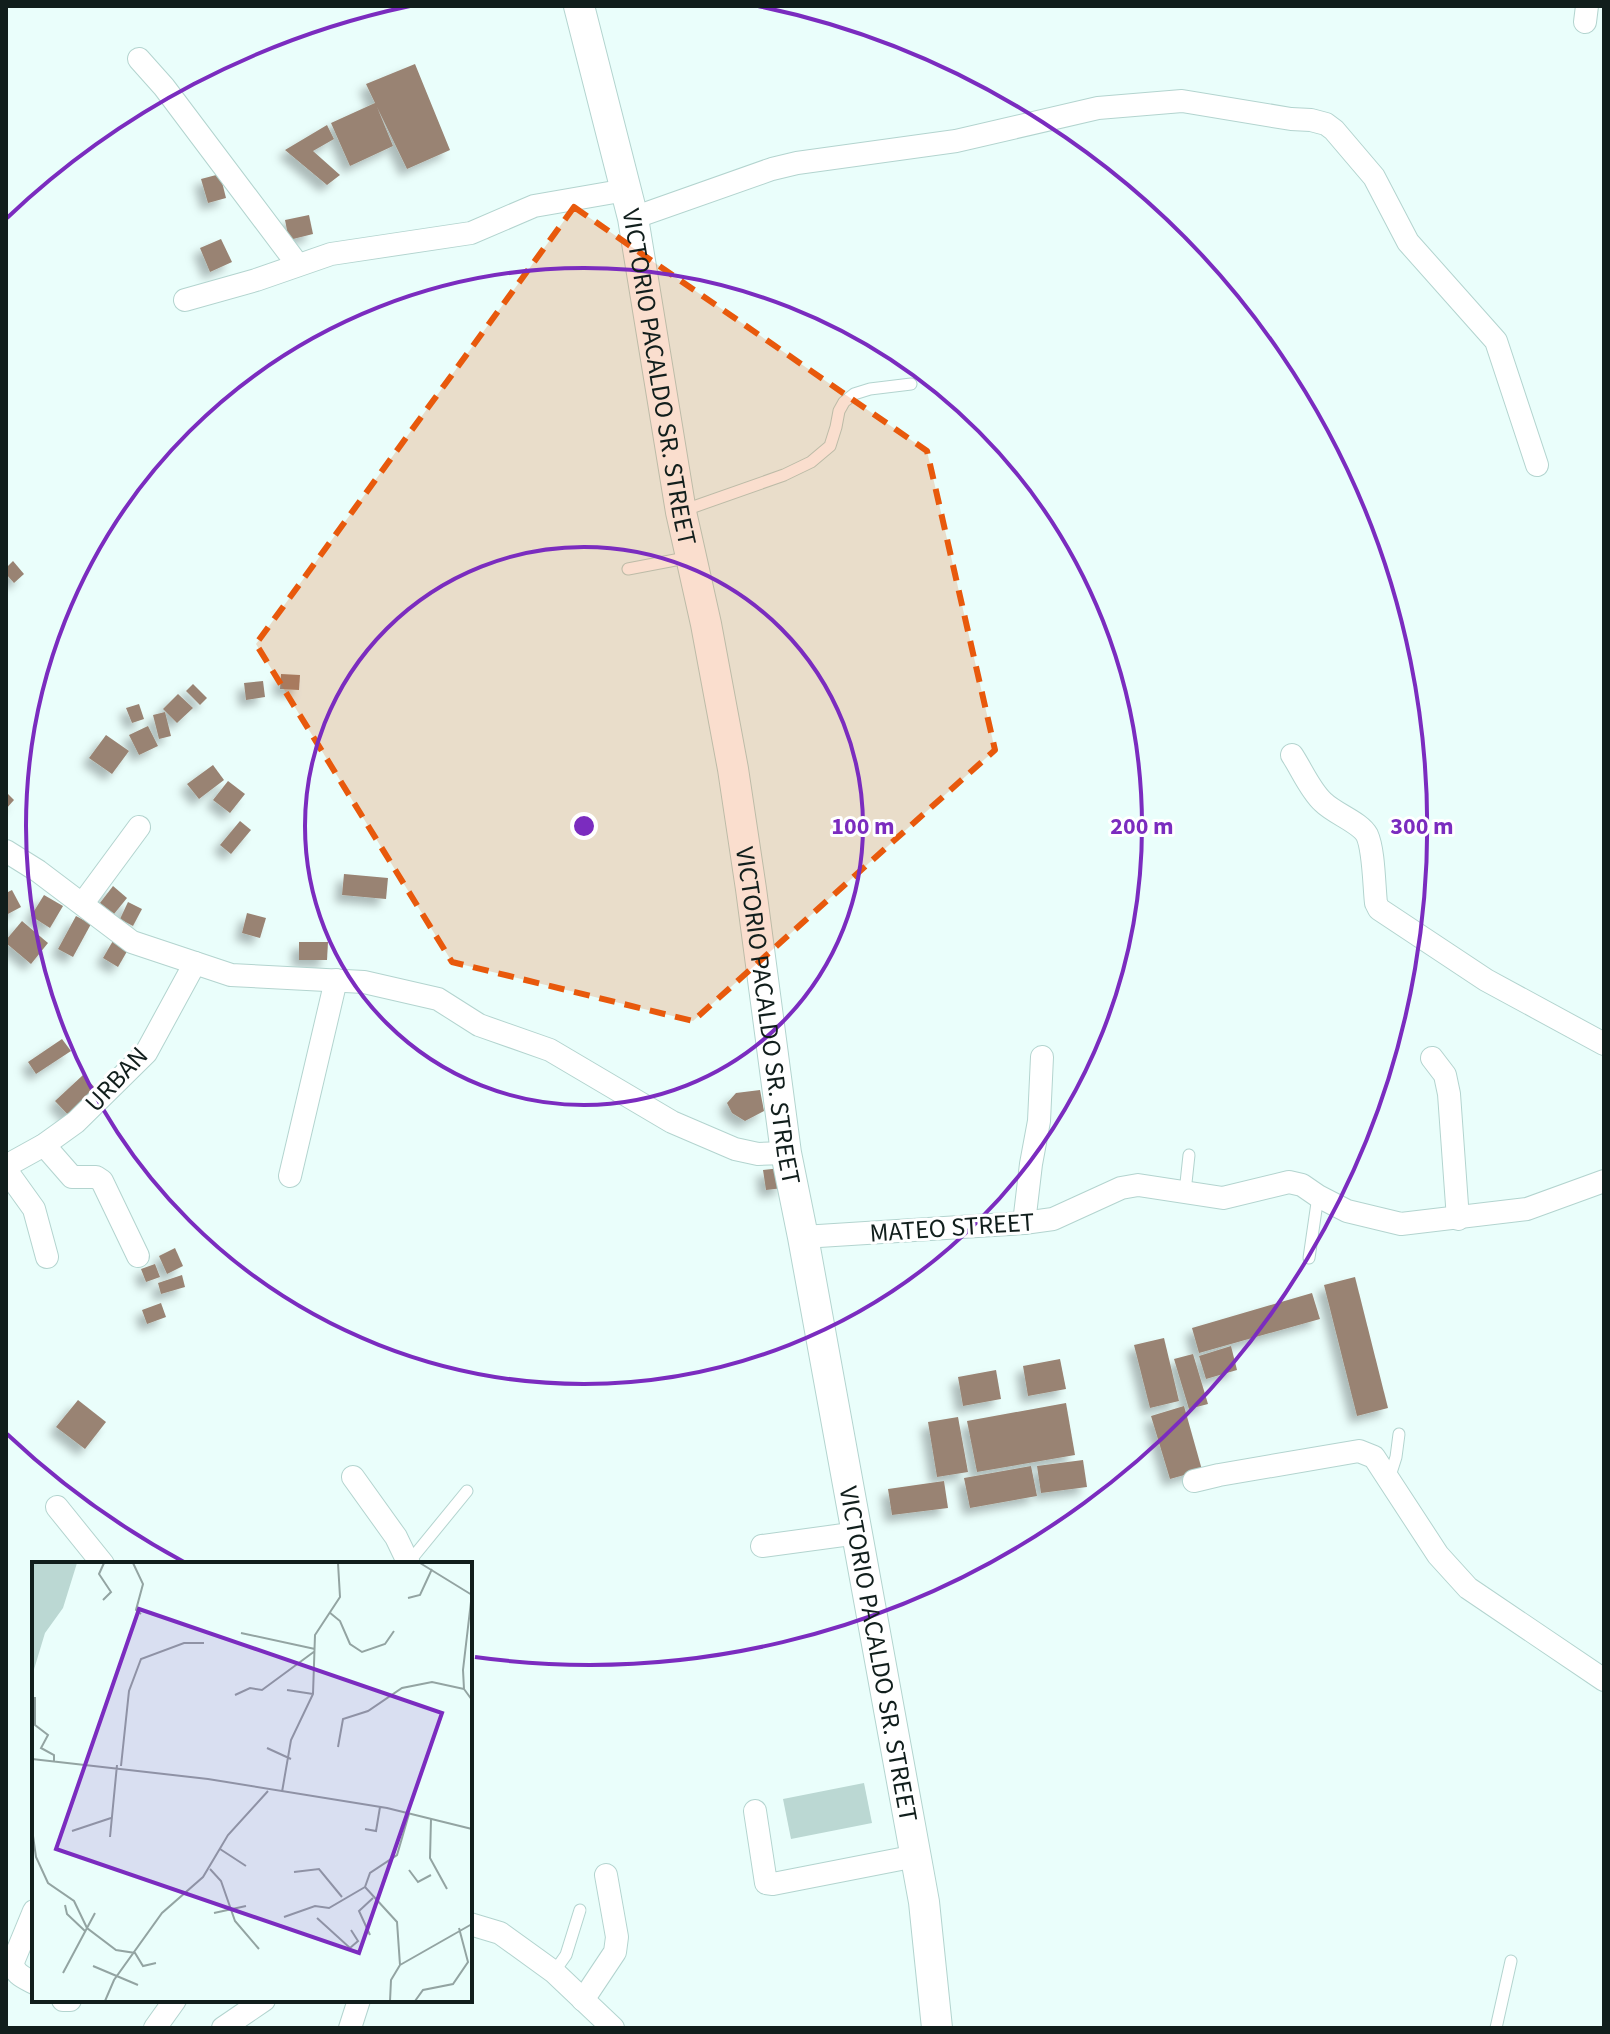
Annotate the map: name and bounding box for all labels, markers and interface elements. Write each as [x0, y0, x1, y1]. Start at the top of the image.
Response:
street label: VICTORIO PACALDO SR. STREET [612, 205, 706, 549]
text: 100 m [831, 809, 895, 844]
text: 200 m [1110, 809, 1174, 844]
text: 300 m [1390, 809, 1454, 844]
centre of rings [570, 812, 598, 840]
street label: VICTORIO PACALDO SR. STREET [726, 844, 810, 1188]
street label: URBAN [76, 1038, 156, 1120]
street label: MATEO STREET [868, 1203, 1036, 1252]
street label: VICTORIO PACALDO SR. STREET [830, 1483, 927, 1825]
inset map [32, 1562, 472, 2002]

